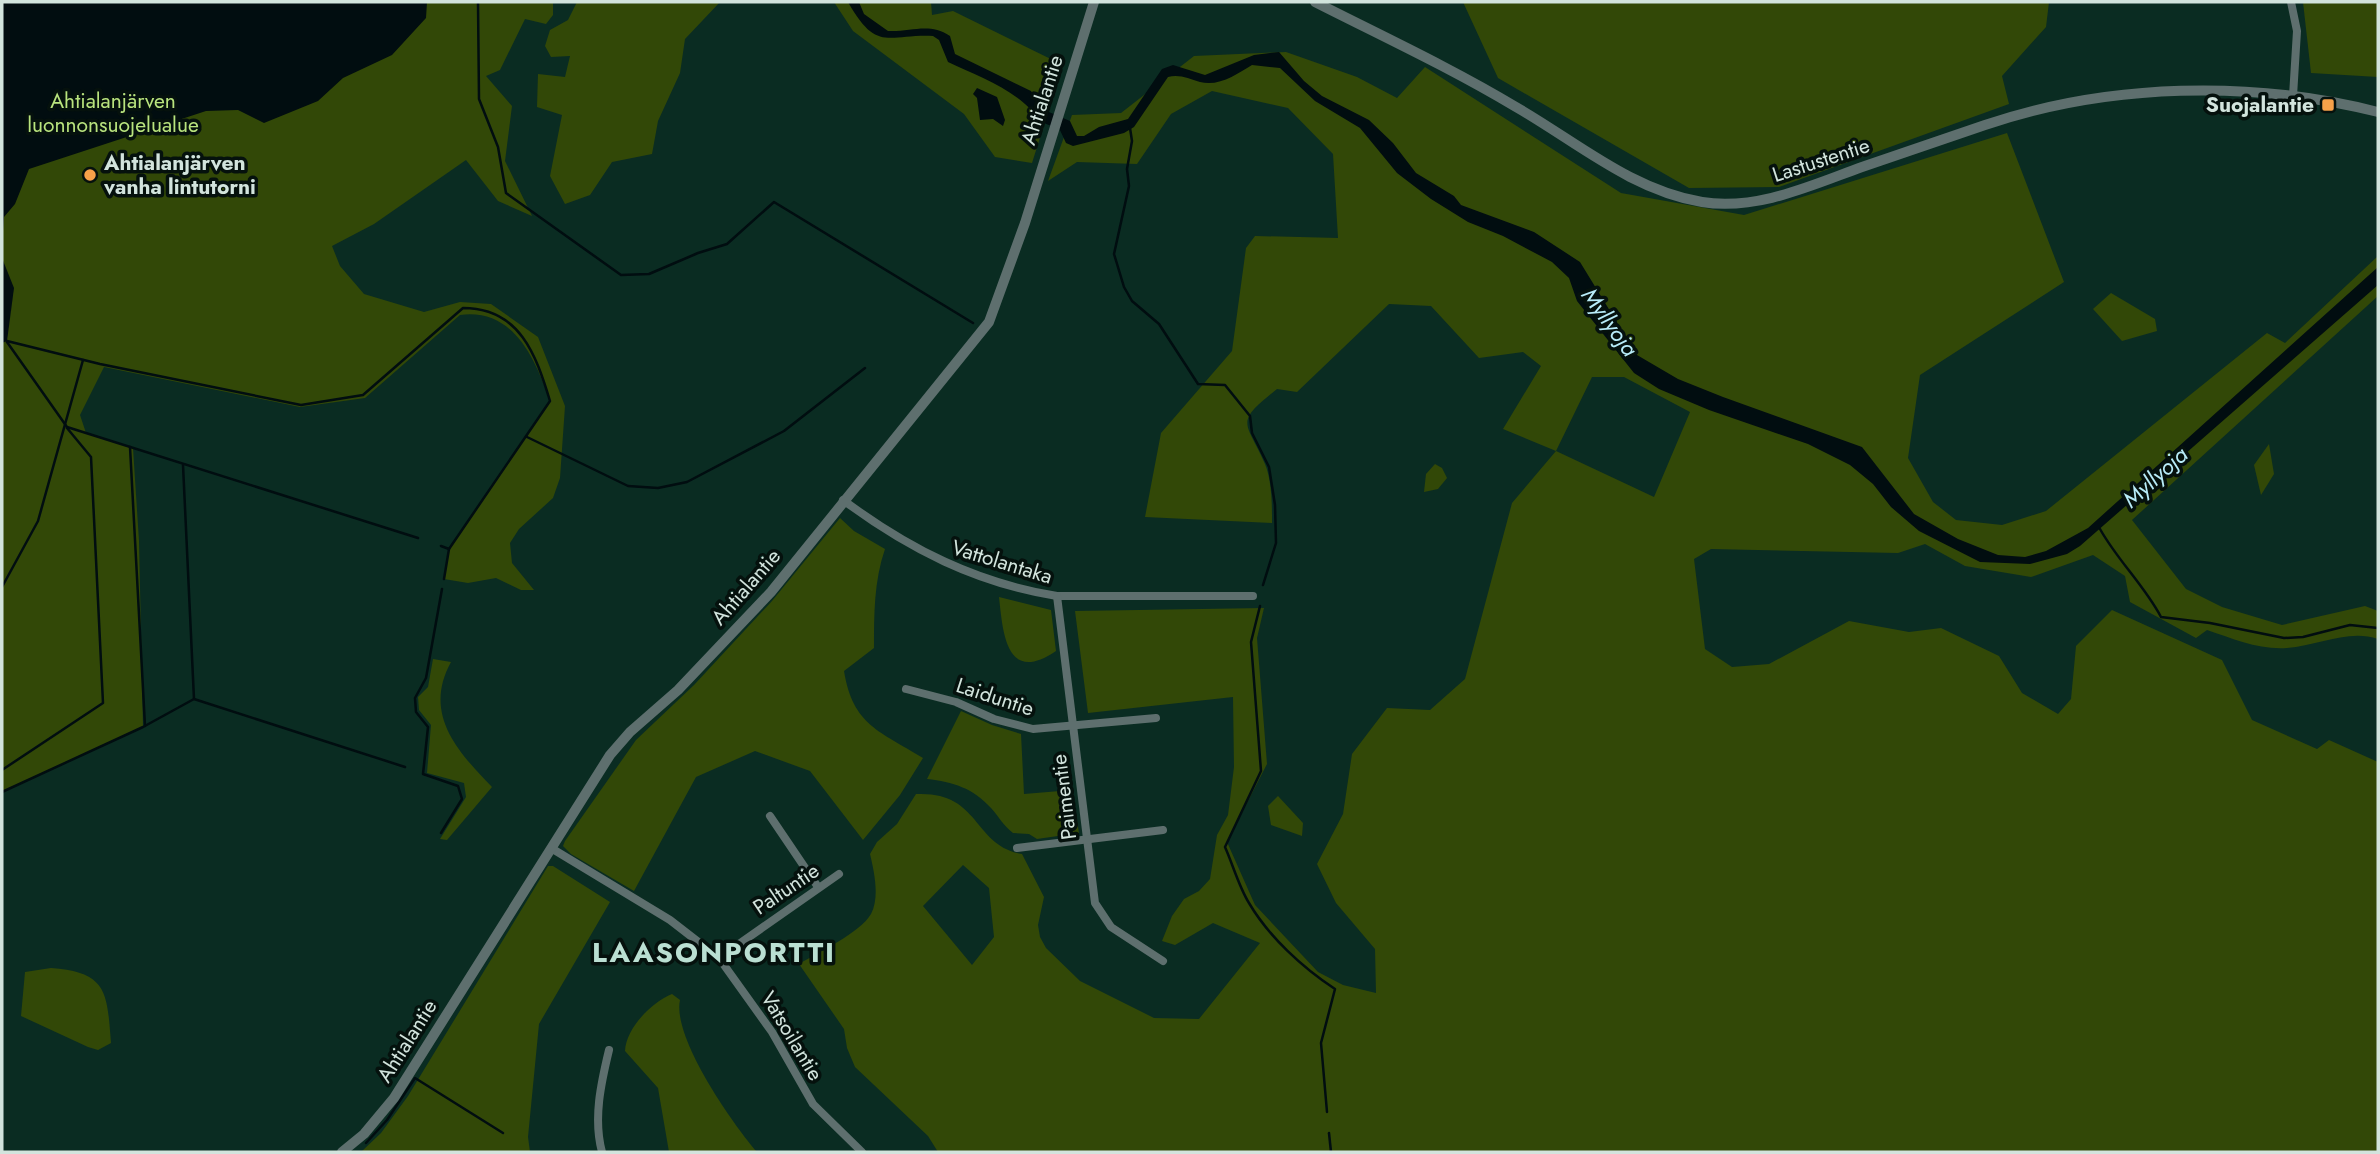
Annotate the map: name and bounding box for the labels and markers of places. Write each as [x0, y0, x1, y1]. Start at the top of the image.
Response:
place label: Suojalantie [2206, 90, 2314, 120]
marker: Suojalantie [2320, 97, 2336, 113]
place label: Ahtialanjärven vanha lintutorni [103, 148, 256, 202]
marker: Ahtialanjärven vanha lintutorni [82, 167, 98, 183]

